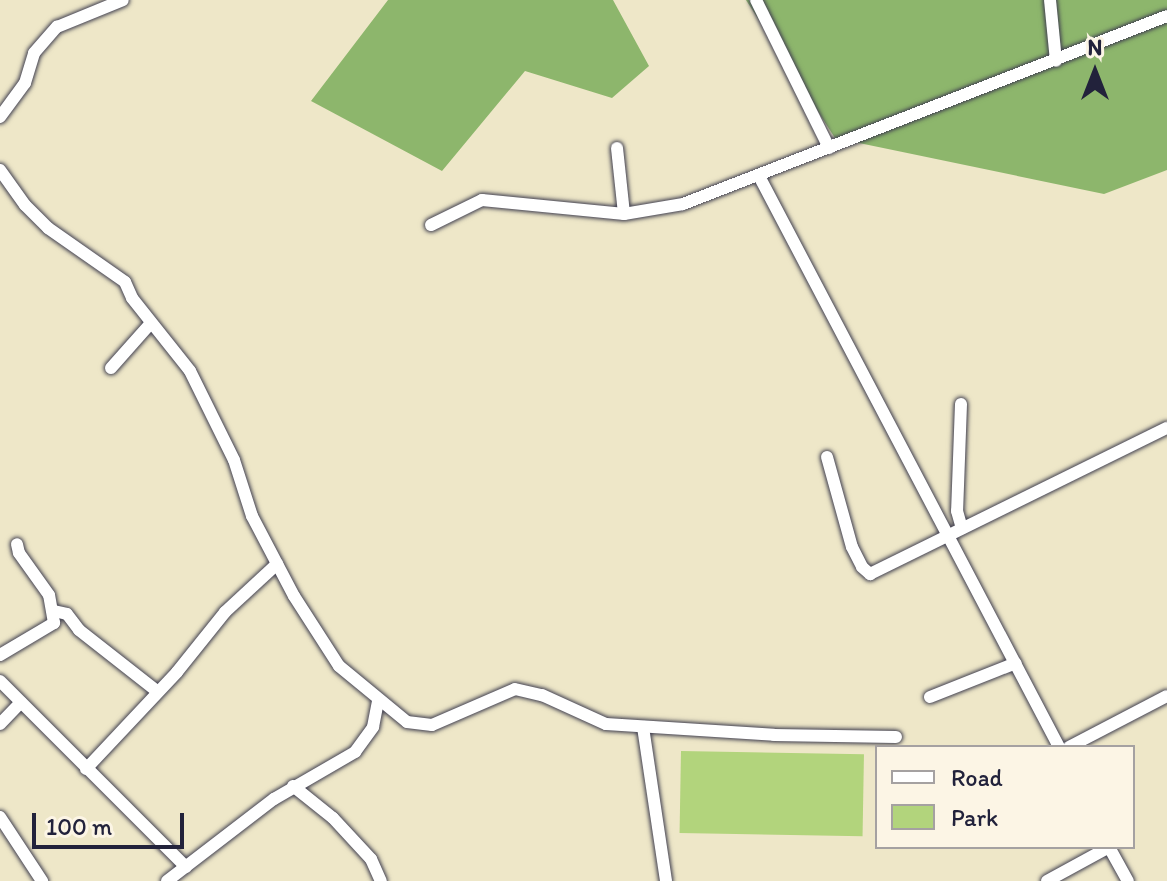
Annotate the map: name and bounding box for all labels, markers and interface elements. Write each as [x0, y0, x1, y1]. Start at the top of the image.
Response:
north arrow [1055, 32, 1135, 112]
text: N [1088, 34, 1102, 61]
legend [875, 745, 1135, 849]
text: Road [951, 763, 1003, 792]
scale bar [36, 797, 188, 847]
text: Park [951, 803, 998, 832]
text: 100 m [46, 812, 112, 841]

